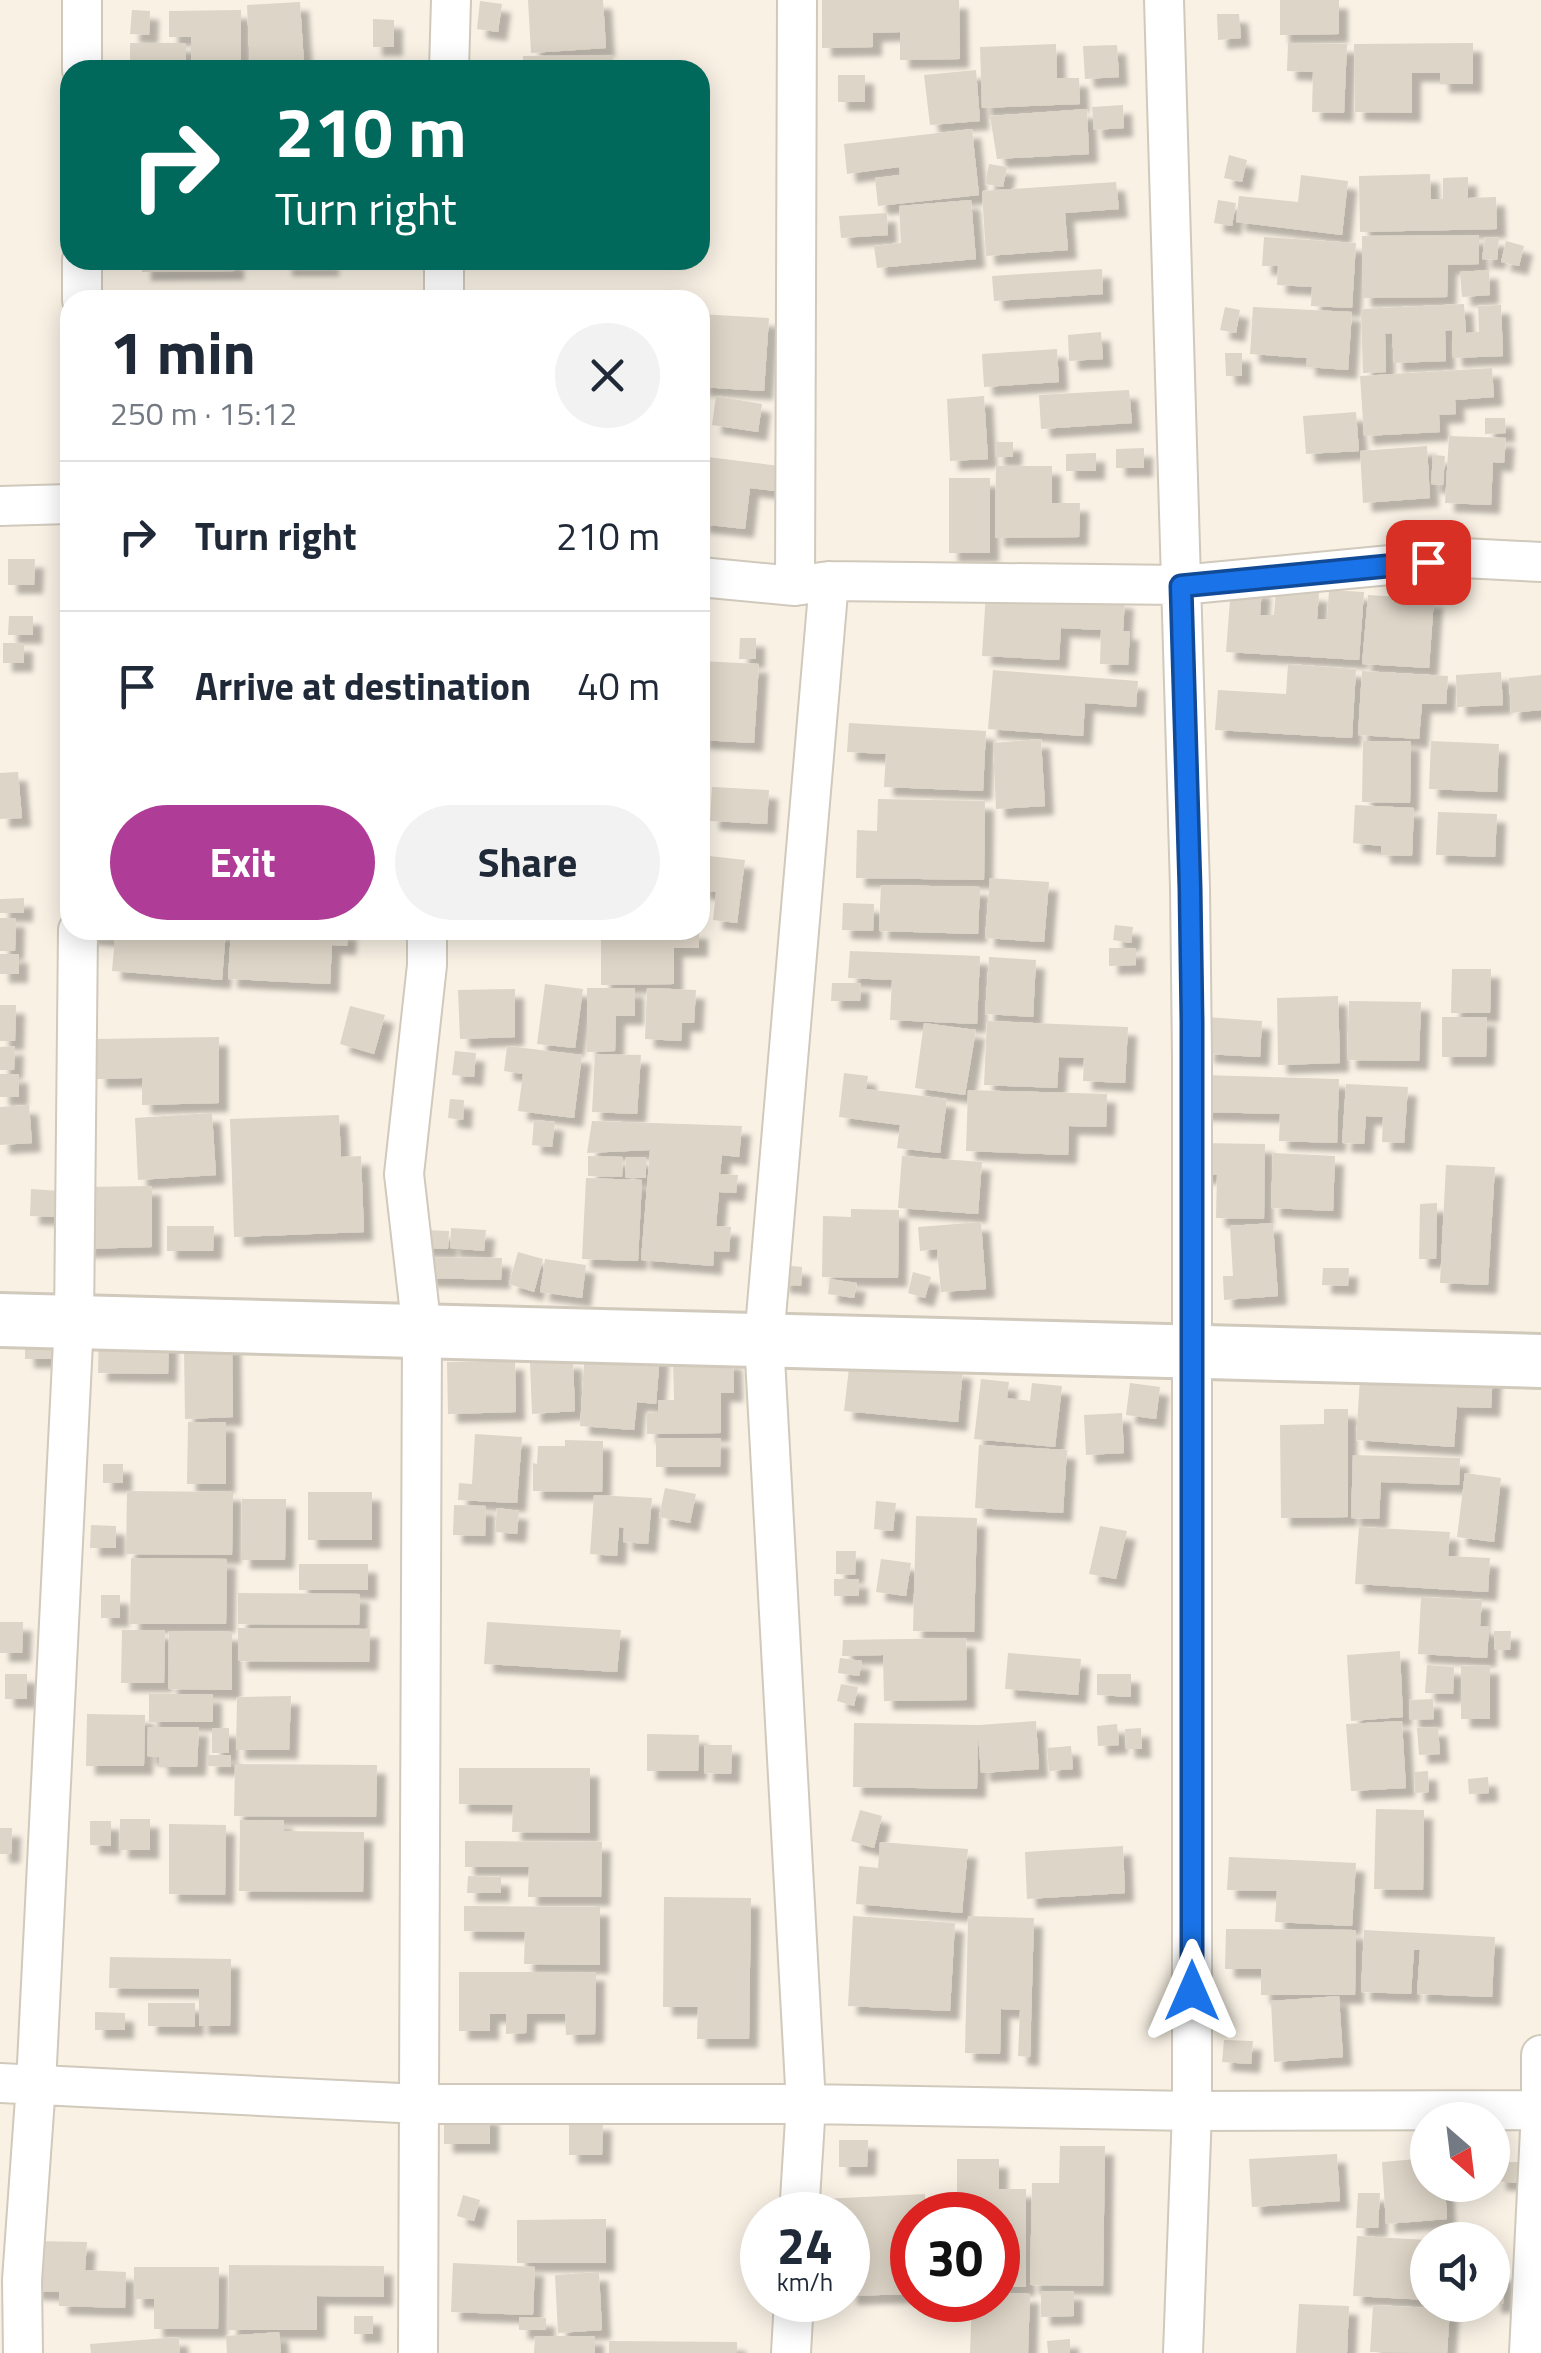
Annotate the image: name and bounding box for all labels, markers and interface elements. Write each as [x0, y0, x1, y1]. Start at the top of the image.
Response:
text: 210 m [275, 78, 467, 184]
icon: right [110, 100, 240, 230]
text: Turn right [275, 174, 457, 242]
text: 1 min [110, 306, 256, 397]
button: close [555, 323, 660, 428]
text: 250 m · 15:12 [110, 389, 297, 437]
text: Turn right [195, 507, 357, 565]
text: 210 m [556, 507, 660, 565]
icon: right [110, 509, 165, 564]
pin [1386, 520, 1471, 605]
icon: arrive [1401, 535, 1456, 590]
text: Arrive at destination [195, 657, 531, 715]
text: 40 m [577, 657, 660, 715]
icon: arrive [110, 659, 165, 714]
button: Exit [110, 805, 375, 920]
button: Share [395, 805, 660, 920]
position arrow [1140, 1939, 1244, 2043]
north arrow [1410, 2102, 1510, 2202]
map controls [1410, 2102, 1510, 2322]
speed limit sign: 30 [890, 2192, 1020, 2322]
text: 24 [777, 2207, 833, 2283]
button: sound [1410, 2222, 1510, 2322]
text: km/h [777, 2263, 833, 2301]

